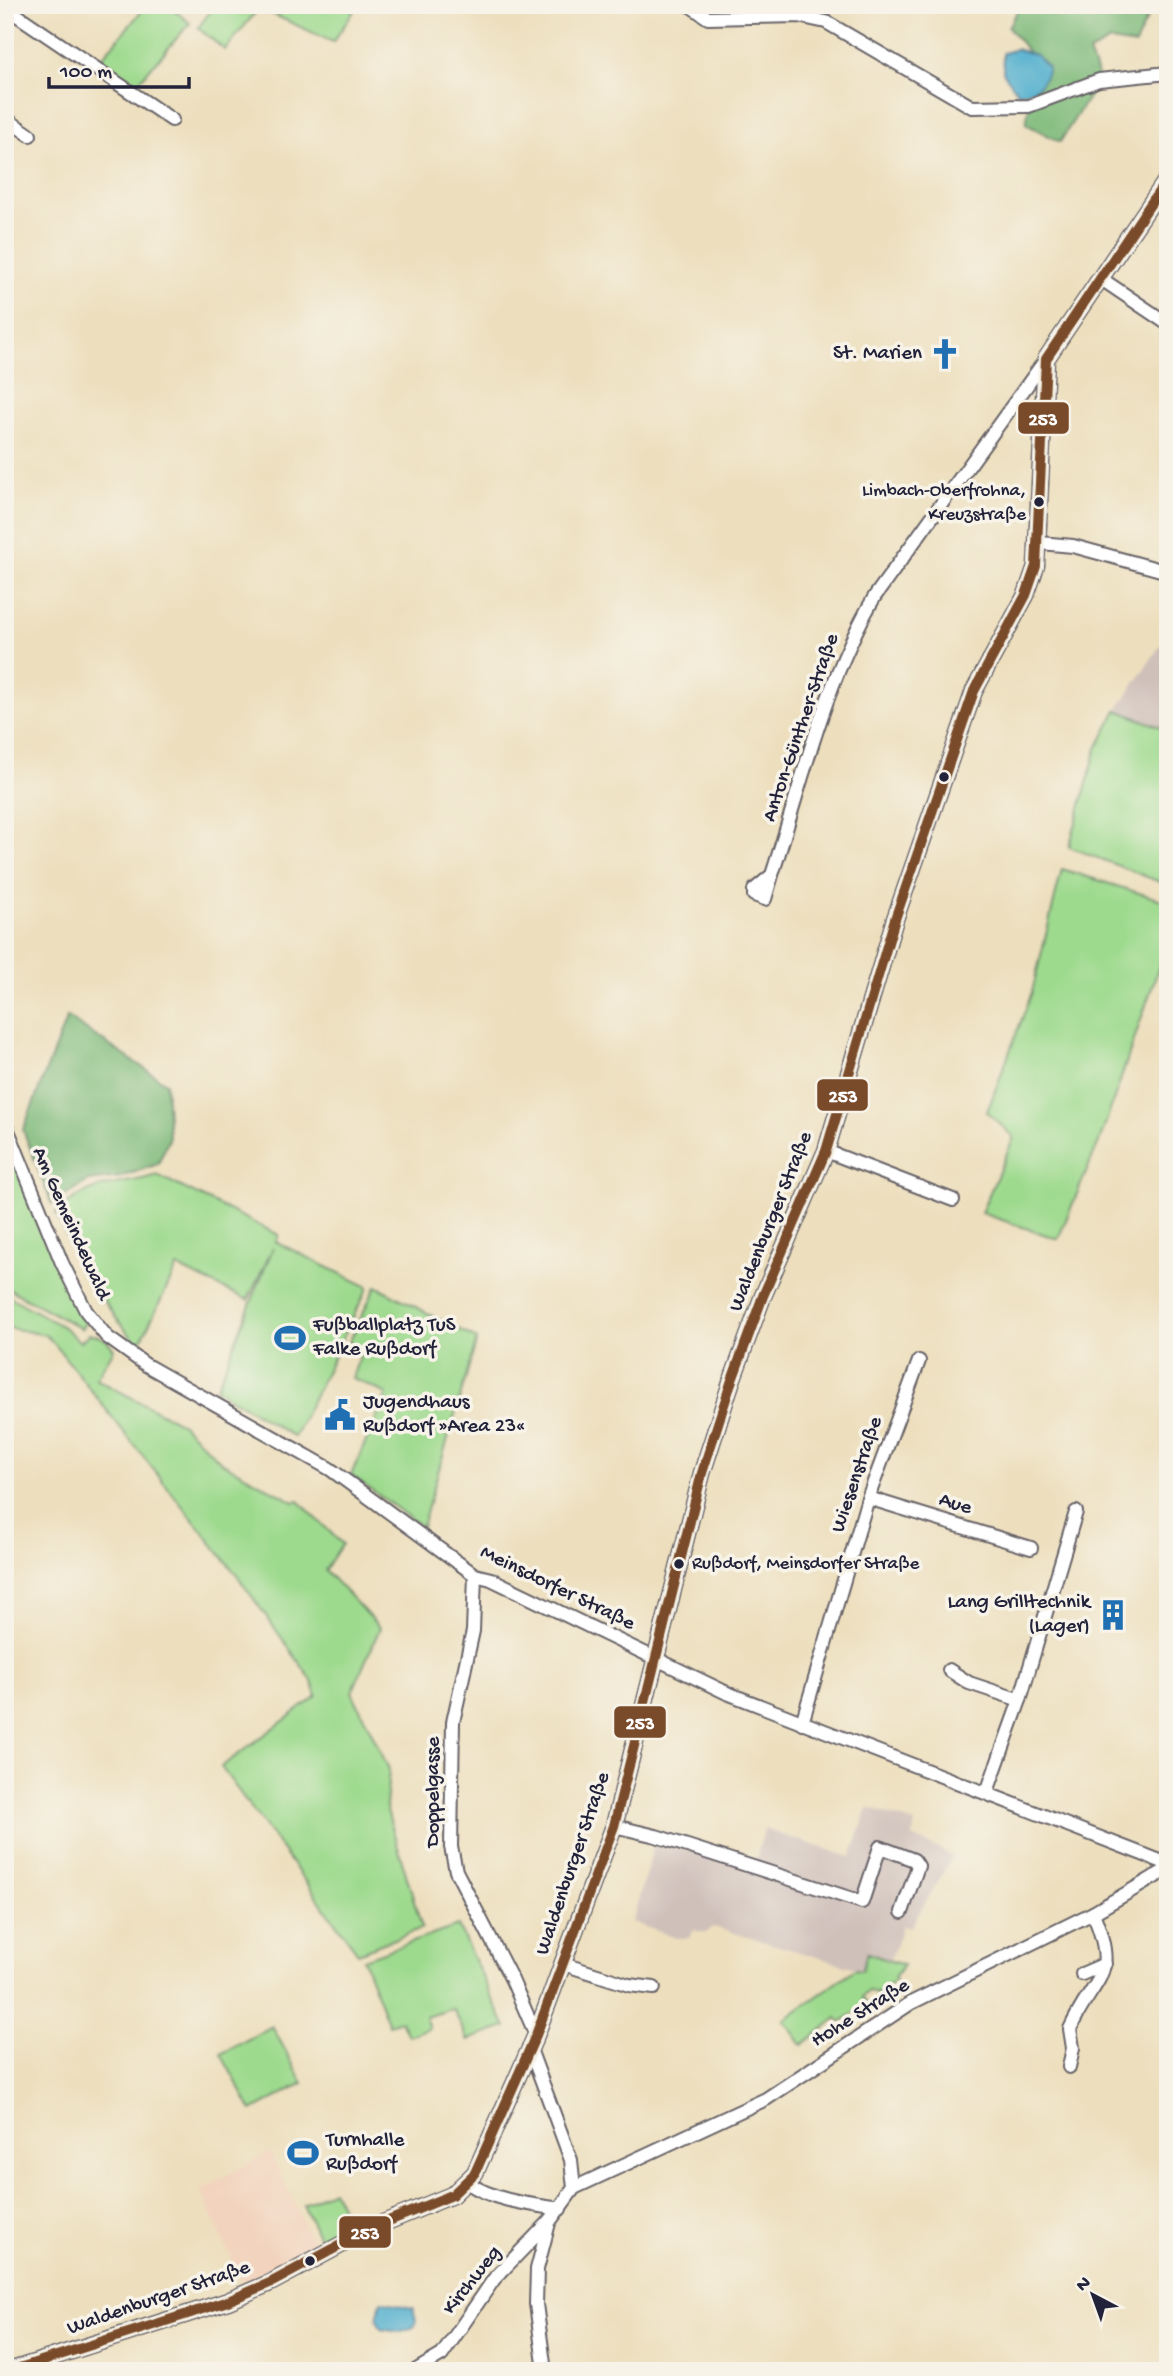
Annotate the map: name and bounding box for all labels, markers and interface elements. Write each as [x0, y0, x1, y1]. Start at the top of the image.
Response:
scale bar [49, 46, 189, 90]
text: 100 m [59, 61, 112, 86]
church icon: St. Marien [928, 337, 962, 371]
place label: St. Marien [833, 342, 922, 367]
line badge: 253 [1017, 401, 1070, 435]
text: 253 [1028, 410, 1058, 433]
place label: Limbach-Oberfrohna, Kreuzstraße [862, 480, 1026, 527]
marker: Limbach-Oberfrohna, Kreuzstraße [1032, 495, 1046, 509]
street label: Anton-Günther-Straße [758, 630, 846, 825]
unlabelled marker [937, 770, 951, 784]
line badge: 253 [816, 1078, 869, 1112]
text: 253 [828, 1087, 858, 1110]
street label: Waldenburger Straße [724, 1127, 820, 1316]
street label: Am Gemeindewald [25, 1144, 116, 1306]
place label: Fußballplatz TuS Falke Rußdorf [312, 1314, 456, 1363]
sports icon: Fußballplatz TuS Falke Rußdorf [273, 1321, 307, 1355]
place label: Jugendhaus Rußdorf »Area 23« [363, 1391, 525, 1440]
public building icon: Jugendhaus Rußdorf »Area 23« [323, 1398, 357, 1432]
street label: Wiesenstraße [827, 1413, 890, 1536]
street label: Aue [936, 1488, 976, 1522]
street label: Meinsdorfer Straße [476, 1541, 639, 1638]
place label: Rußdorf, Meinsdorfer Straße [692, 1553, 920, 1576]
marker: Rußdorf, Meinsdorfer Straße [672, 1557, 686, 1571]
place label: Lang Grilltechnik (Lager) [948, 1591, 1093, 1640]
building icon: Lang Grilltechnik (Lager) [1096, 1598, 1130, 1632]
line badge: 253 [613, 1705, 667, 1739]
text: 253 [625, 1714, 655, 1737]
street label: Doppelgasse [422, 1736, 447, 1849]
street label: Waldenburger Straße [531, 1768, 617, 1959]
street label: Hohe Straße [807, 1973, 916, 2054]
place label: Turnhalle Rußdorf [325, 2129, 406, 2178]
sports icon: Turnhalle Rußdorf [286, 2136, 320, 2170]
line badge: 253 [338, 2215, 392, 2249]
text: 253 [350, 2224, 380, 2247]
street label: Kirchweg [438, 2241, 508, 2321]
unlabelled marker [303, 2254, 317, 2268]
street label: Waldenburger Straße [64, 2256, 255, 2342]
north arrow [1058, 2260, 1128, 2330]
text: N [1072, 2272, 1096, 2298]

